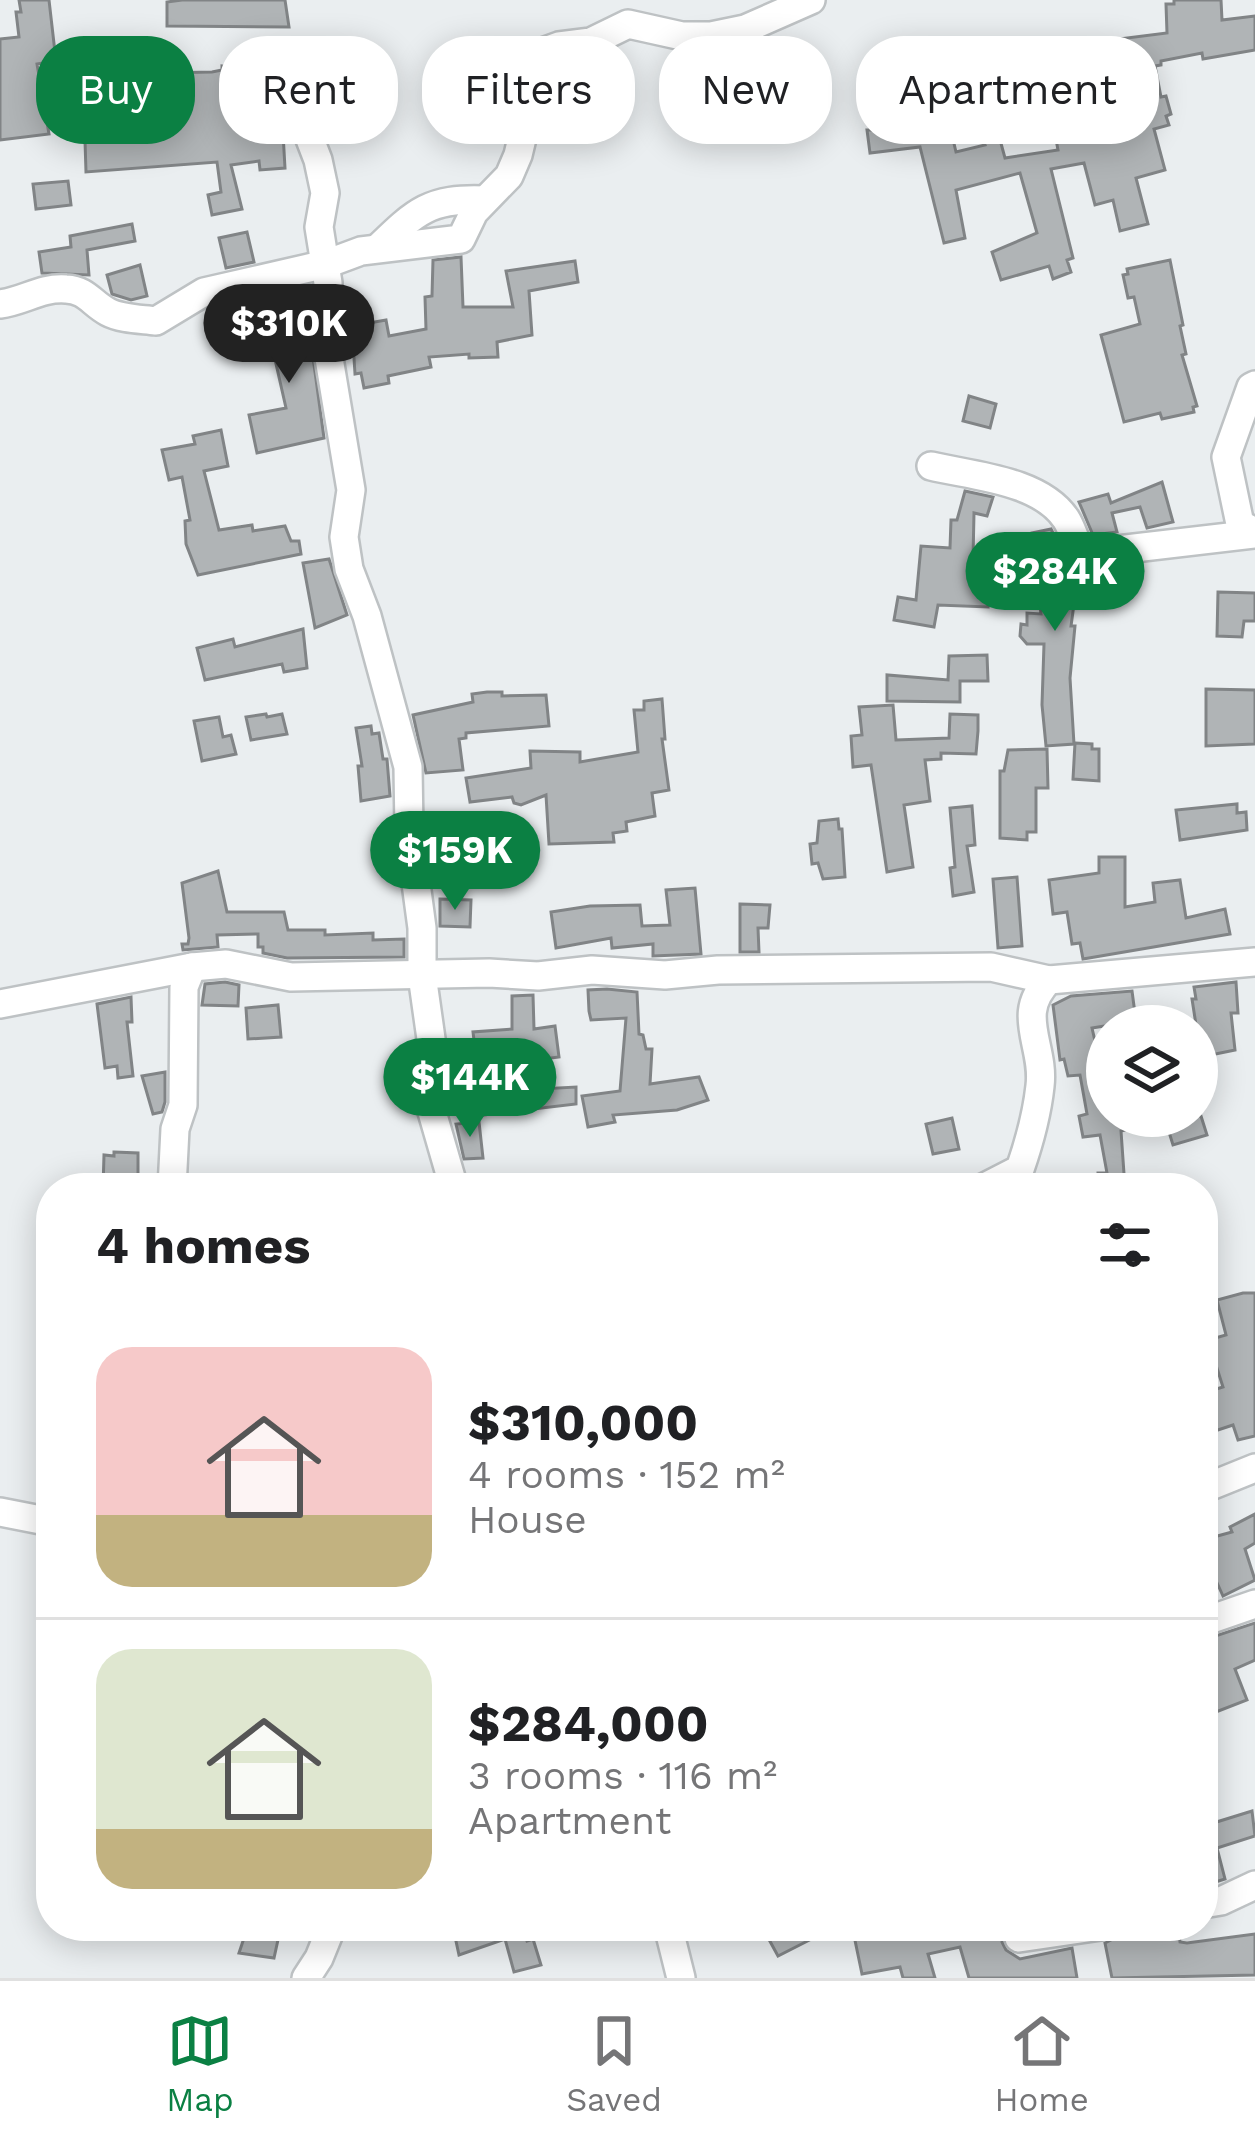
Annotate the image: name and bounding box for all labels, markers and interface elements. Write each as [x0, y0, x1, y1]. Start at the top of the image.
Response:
chip: Buy [36, 36, 195, 144]
chip: Rent [219, 36, 398, 144]
chip: Filters [422, 36, 635, 144]
chip: New [659, 36, 832, 144]
chip: Apartment [856, 36, 1159, 144]
pin: $310K [205, 284, 373, 386]
text: $310K [230, 300, 348, 345]
pin: $284K [971, 532, 1139, 634]
text: $284K [993, 548, 1117, 593]
pin: $159K [371, 811, 539, 913]
text: $159K [397, 827, 513, 872]
map controls [1086, 1005, 1218, 1137]
button: layers [1086, 1005, 1218, 1137]
pin: $144K [386, 1038, 554, 1140]
text: $144K [410, 1054, 530, 1099]
icon: filters [1092, 1212, 1158, 1278]
text: 4 homes [96, 1216, 310, 1275]
text: $310,000 [468, 1393, 698, 1452]
icon: home [192, 1395, 336, 1539]
text: 4 rooms · 152 m² [468, 1452, 785, 1497]
text: House [468, 1497, 587, 1542]
text: $284,000 [468, 1694, 709, 1753]
icon: home [192, 1697, 336, 1841]
text: 3 rooms · 116 m² [468, 1753, 777, 1798]
text: Apartment [468, 1798, 671, 1843]
tab: Map [166, 2008, 234, 2119]
tab: Saved [566, 2008, 662, 2119]
tab: Home [994, 2008, 1089, 2119]

